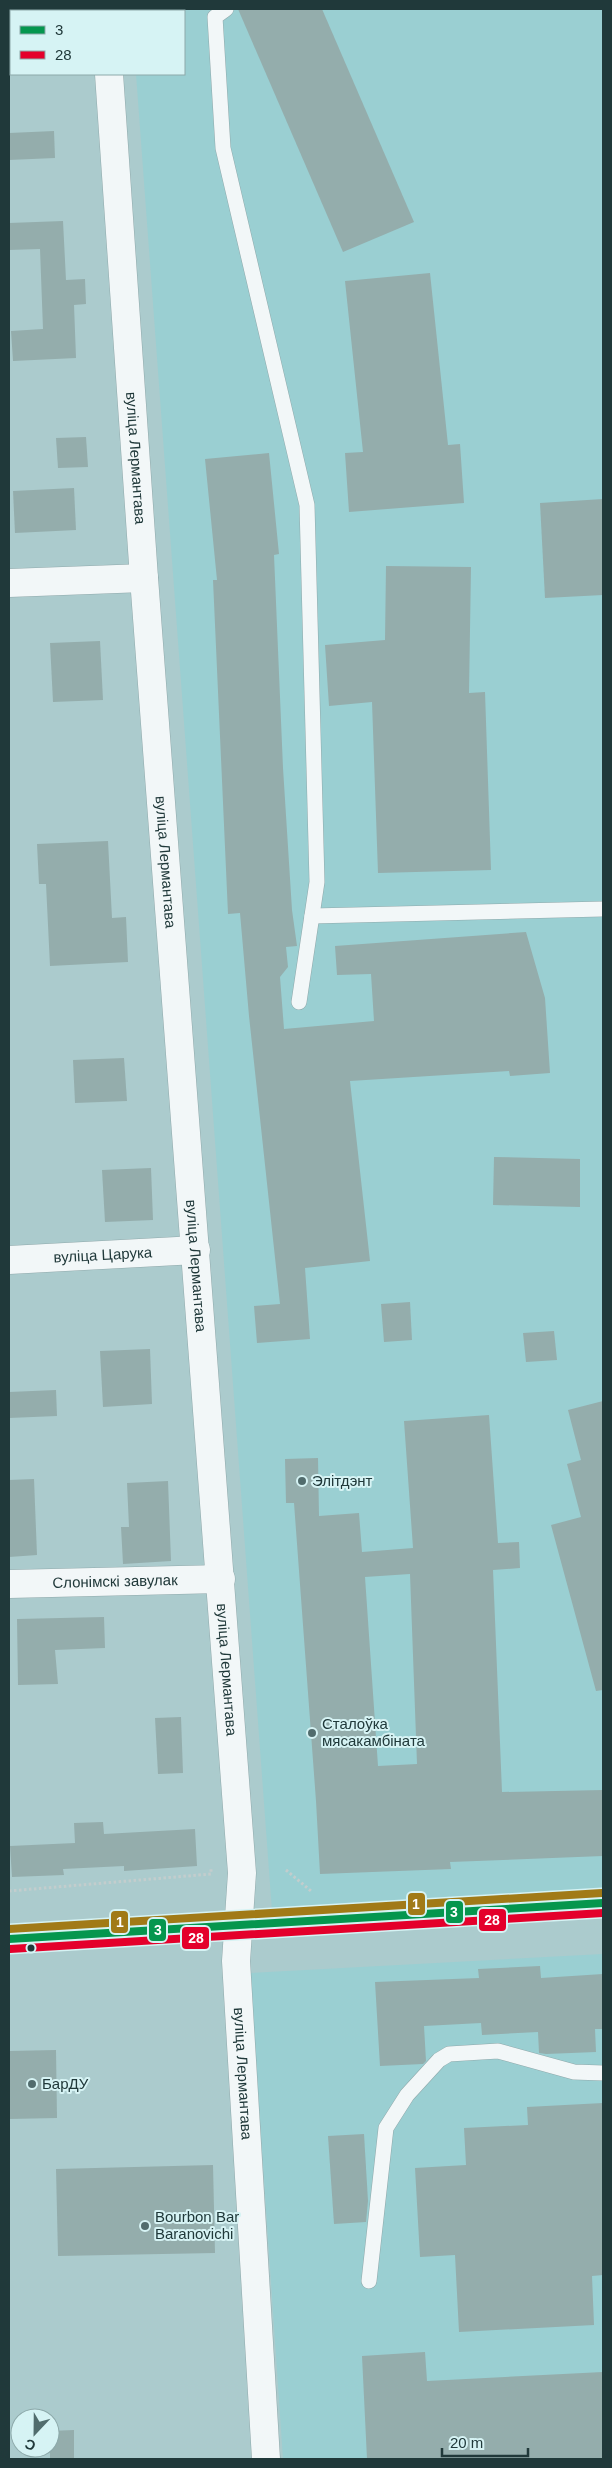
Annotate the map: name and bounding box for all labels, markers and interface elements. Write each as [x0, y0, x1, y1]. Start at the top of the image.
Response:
legend [10, 10, 185, 75]
text: 3 [55, 21, 63, 38]
text: 28 [55, 46, 72, 63]
street label: вуліца Лермантава [123, 391, 149, 525]
street label: вуліца Лермантава [153, 795, 180, 929]
street label: вуліца Лермантава [183, 1199, 210, 1333]
street label: вуліца Царука [53, 1243, 153, 1266]
place label: Элітдэнт [312, 1472, 373, 1489]
marker: Элітдэнт [296, 1475, 308, 1487]
street label: Слонімскі завулак [52, 1571, 178, 1591]
street label: вуліца Лермантава [214, 1603, 241, 1737]
place label: Сталоўка мясакамбіната [322, 1715, 426, 1749]
marker: Сталоўка мясакамбіната [306, 1727, 318, 1739]
line badge: 1 [407, 1892, 426, 1916]
text: 1 [412, 1896, 420, 1912]
line badge: 3 [445, 1900, 464, 1924]
text: 3 [450, 1904, 458, 1920]
line badge: 28 [478, 1908, 507, 1932]
line badge: 1 [110, 1910, 129, 1934]
text: 28 [484, 1912, 500, 1928]
text: 1 [116, 1914, 124, 1930]
line badge: 3 [148, 1918, 167, 1942]
text: 3 [154, 1922, 162, 1938]
line badge: 28 [181, 1926, 210, 1950]
text: 28 [188, 1930, 204, 1946]
unlabelled marker [26, 1943, 36, 1953]
street label: вуліца Лермантава [231, 2007, 256, 2141]
place label: БарДУ [42, 2075, 89, 2092]
marker: БарДУ [26, 2078, 38, 2090]
place label: Bourbon Bar Baranovichi [155, 2208, 239, 2242]
marker: Bourbon Bar Baranovichi [139, 2220, 151, 2232]
north arrow [10, 2408, 60, 2458]
scale bar [442, 2426, 528, 2458]
text: 20 m [450, 2434, 483, 2451]
text: С [22, 2436, 38, 2454]

